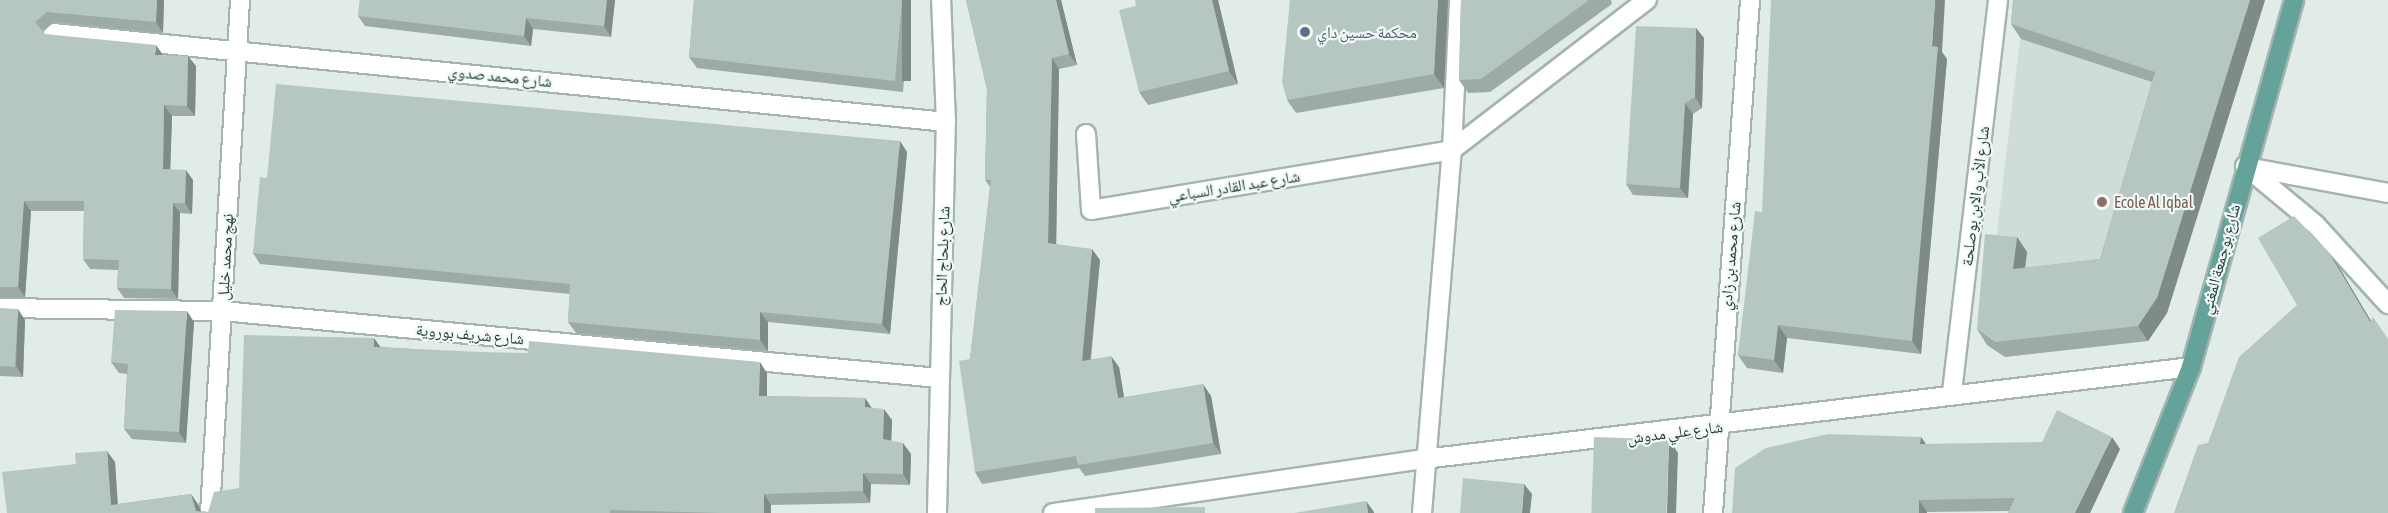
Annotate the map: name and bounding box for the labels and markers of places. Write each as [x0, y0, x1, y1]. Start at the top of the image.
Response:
place label: محكمة حسين داي [1317, 22, 1417, 42]
marker: محكمة حسين داي [1298, 25, 1312, 39]
place label: Ecole Al Iqbal [2114, 192, 2193, 212]
marker: Ecole Al Iqbal [2095, 195, 2109, 209]

